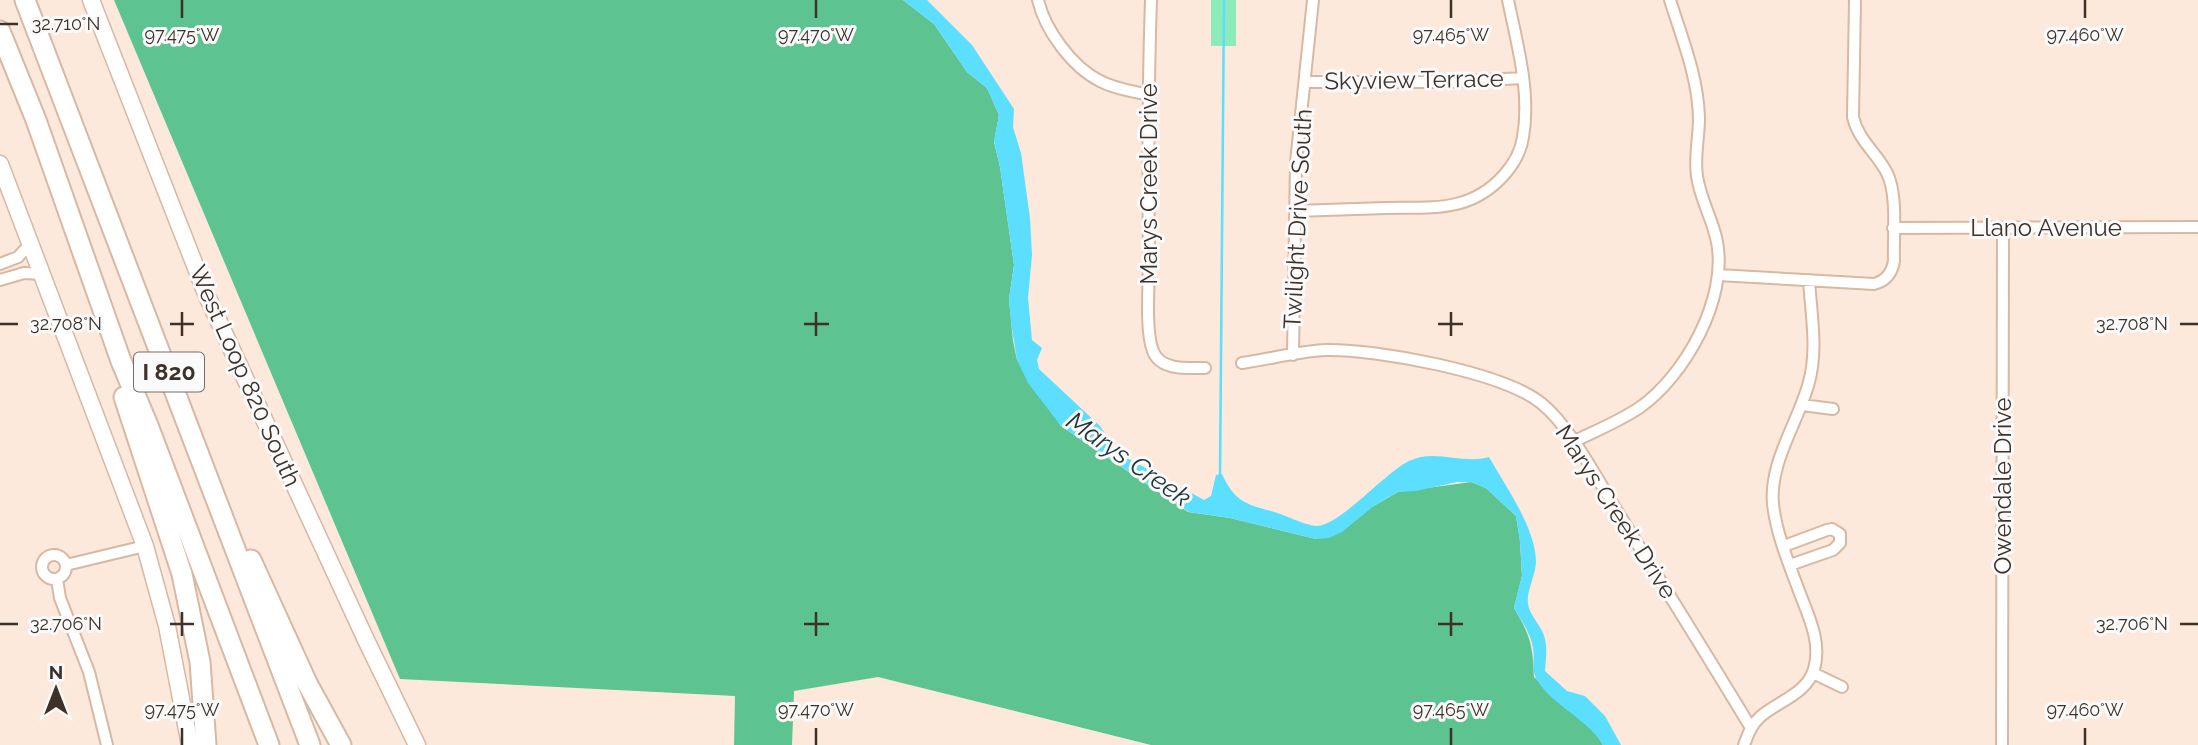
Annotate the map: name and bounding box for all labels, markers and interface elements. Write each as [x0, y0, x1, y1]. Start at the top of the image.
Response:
text: 32.710°N [32, 13, 100, 34]
text: 97.475°W [145, 24, 220, 45]
text: 97.470°W [778, 24, 854, 45]
text: 97.465°W [1413, 24, 1489, 45]
text: 97.460°W [2046, 24, 2124, 45]
street label: Skyview Terrace [1324, 63, 1504, 96]
street label: Marys Creek Drive [1134, 83, 1163, 285]
street label: Twilight Drive South [1277, 108, 1318, 330]
street label: Llano Avenue [1970, 213, 2122, 242]
street label: West Loop 820 South [184, 261, 307, 491]
text: 32.708°N [30, 313, 102, 334]
text: 32.708°N [2096, 313, 2168, 334]
road number: I 820 [134, 352, 204, 392]
street label: Owendale Drive [1988, 397, 2017, 575]
water label: Marys Creek [1061, 405, 1197, 513]
street label: Marys Creek Drive [1549, 419, 1683, 604]
text: 32.706°N [30, 613, 102, 634]
text: 32.706°N [2096, 613, 2168, 634]
north arrow [21, 654, 91, 724]
text: N [49, 661, 63, 683]
text: 97.475°W [145, 699, 220, 720]
text: 97.470°W [778, 699, 854, 720]
text: 97.465°W [1413, 699, 1489, 720]
text: 97.460°W [2046, 699, 2124, 720]

